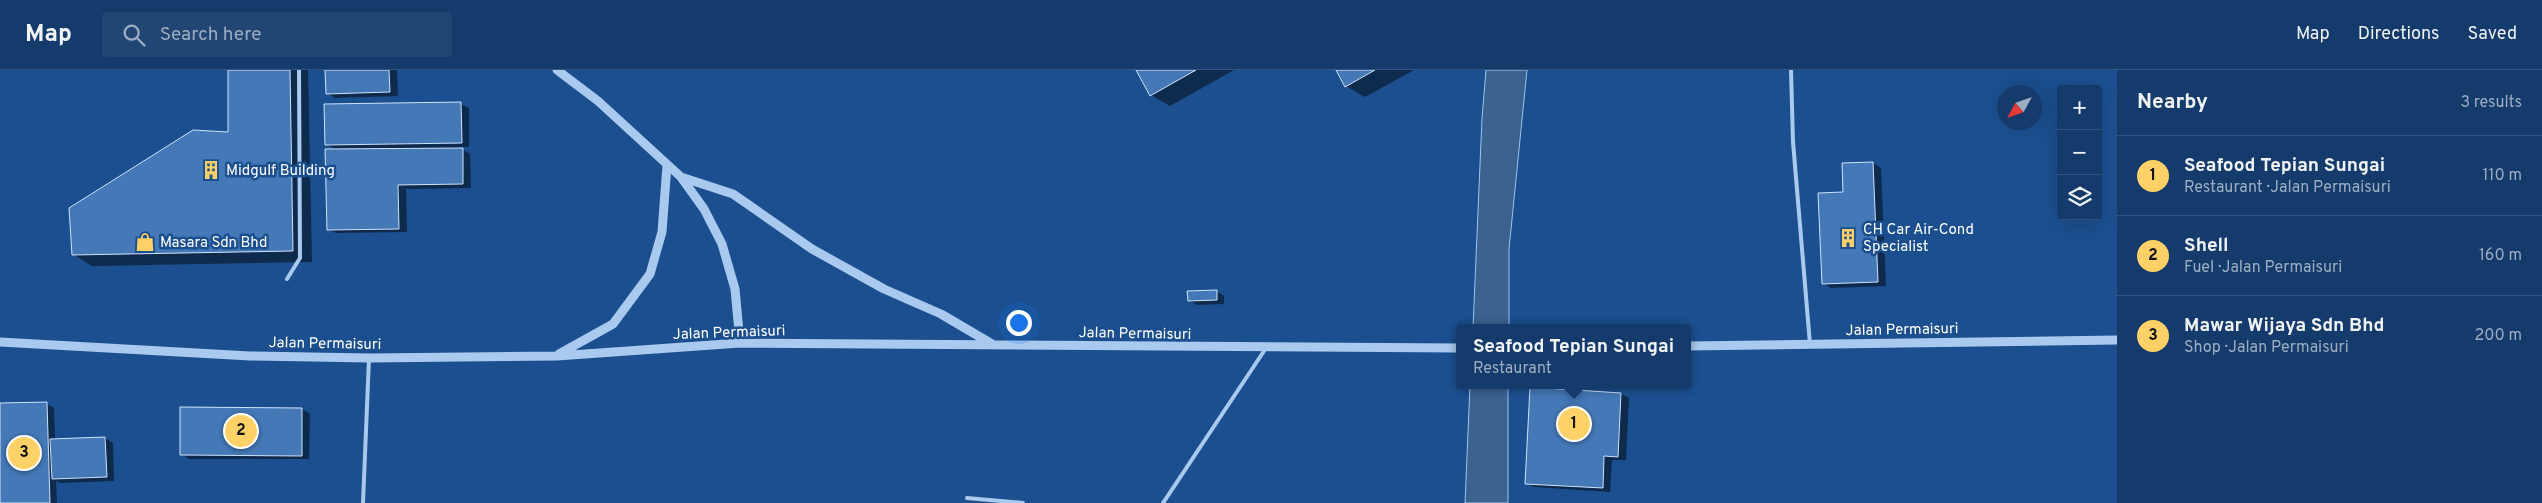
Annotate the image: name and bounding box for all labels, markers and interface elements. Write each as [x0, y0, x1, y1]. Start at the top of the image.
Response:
search box [102, 12, 452, 57]
text: Map [25, 20, 72, 50]
icon: search [120, 21, 148, 49]
text: Search here [160, 23, 261, 47]
text: Map [2296, 23, 2330, 46]
text: Directions [2358, 23, 2440, 46]
text: Saved [2468, 23, 2517, 46]
north arrow [1997, 85, 2042, 130]
map controls [2057, 85, 2102, 220]
button: + [2057, 85, 2102, 130]
text: Nearby [2137, 89, 2208, 116]
text: 3 results [2460, 93, 2522, 113]
button: − [2057, 130, 2102, 175]
text: Seafood Tepian Sungai [2184, 154, 2385, 178]
building icon: Midgulf Building [200, 159, 222, 181]
place label: Midgulf Building [226, 162, 335, 181]
text: 1 [2150, 166, 2156, 186]
text: 110 m [2482, 166, 2522, 186]
button: layers [2057, 175, 2102, 220]
text: Restaurant · Jalan Permaisuri [2184, 178, 2391, 198]
place label: CH Car Air-Cond Specialist [1863, 221, 1974, 257]
building icon: CH Car Air-Cond Specialist [1837, 227, 1859, 249]
shop icon: Masara Sdn Bhd [134, 231, 156, 253]
place label: Masara Sdn Bhd [160, 234, 267, 253]
text: Shell [2184, 234, 2229, 258]
text: 2 [2148, 246, 2158, 266]
text: 160 m [2479, 246, 2522, 266]
text: Fuel · Jalan Permaisuri [2184, 258, 2342, 278]
your location [1006, 310, 1032, 336]
text: Mawar Wijaya Sdn Bhd [2184, 314, 2385, 338]
street label: Jalan Permaisuri [1845, 320, 1959, 341]
street label: Jalan Permaisuri [672, 322, 786, 345]
street label: Jalan Permaisuri [1078, 324, 1192, 345]
popup [1456, 324, 1691, 389]
text: 3 [2148, 326, 2158, 346]
text: 200 m [2474, 326, 2522, 346]
street label: Jalan Permaisuri [268, 334, 382, 355]
text: Seafood Tepian Sungai [1473, 335, 1674, 359]
text: Shop · Jalan Permaisuri [2184, 338, 2349, 358]
text: Restaurant [1473, 359, 1552, 379]
pin: 1 [1558, 405, 1590, 443]
pin: 2 [225, 412, 257, 450]
pin: 3 [8, 434, 40, 472]

